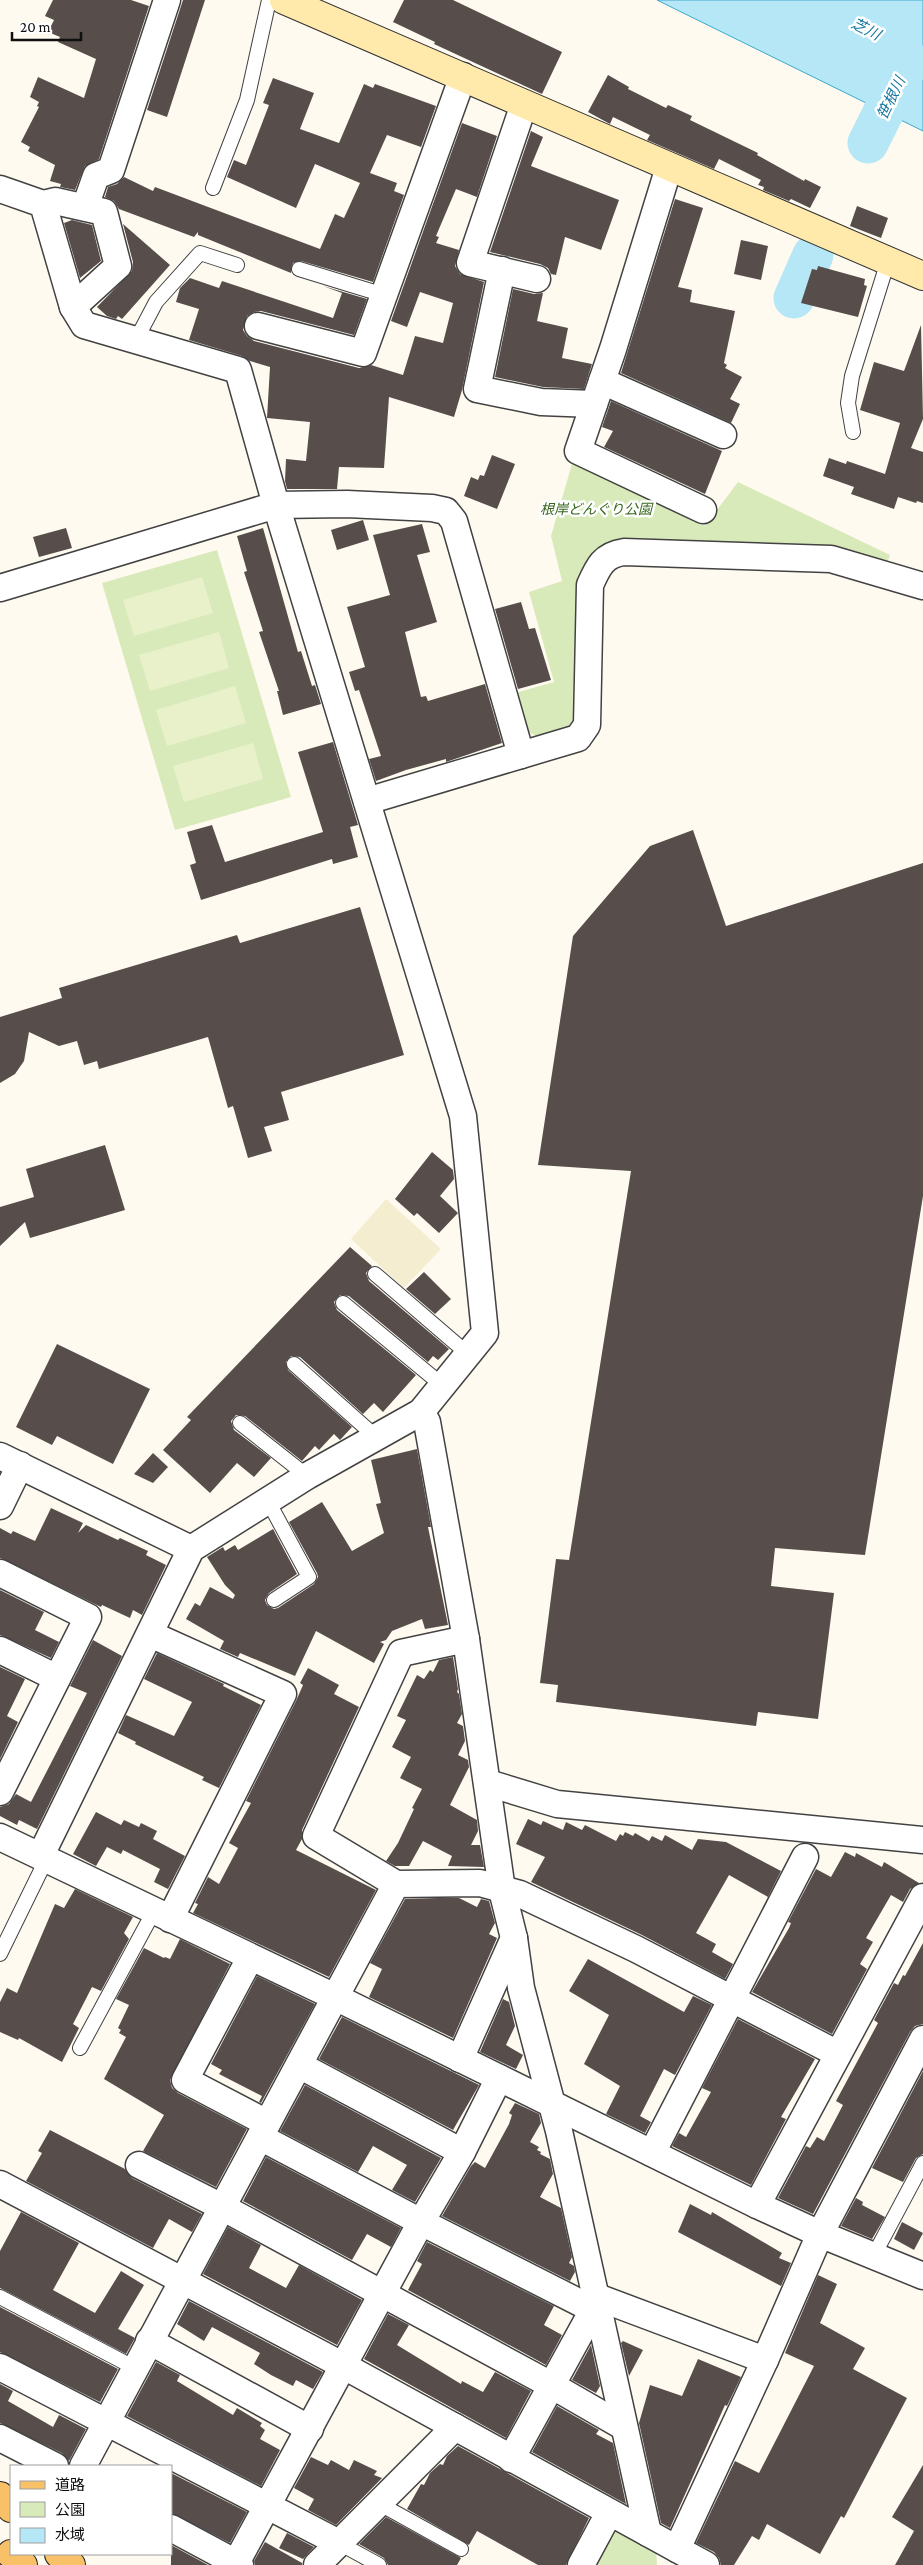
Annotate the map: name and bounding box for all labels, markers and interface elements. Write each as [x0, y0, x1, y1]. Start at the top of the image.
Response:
scale bar [12, 10, 81, 42]
water label: 芝川 [849, 15, 885, 44]
text: 20 m [20, 19, 51, 35]
water label: 笹根川 [874, 72, 909, 122]
park label: 根岸どんぐり公園 [540, 501, 654, 517]
legend [10, 2465, 172, 2555]
text: 道路 [55, 2477, 85, 2493]
text: 公園 [55, 2502, 85, 2518]
text: 水域 [55, 2527, 85, 2543]

